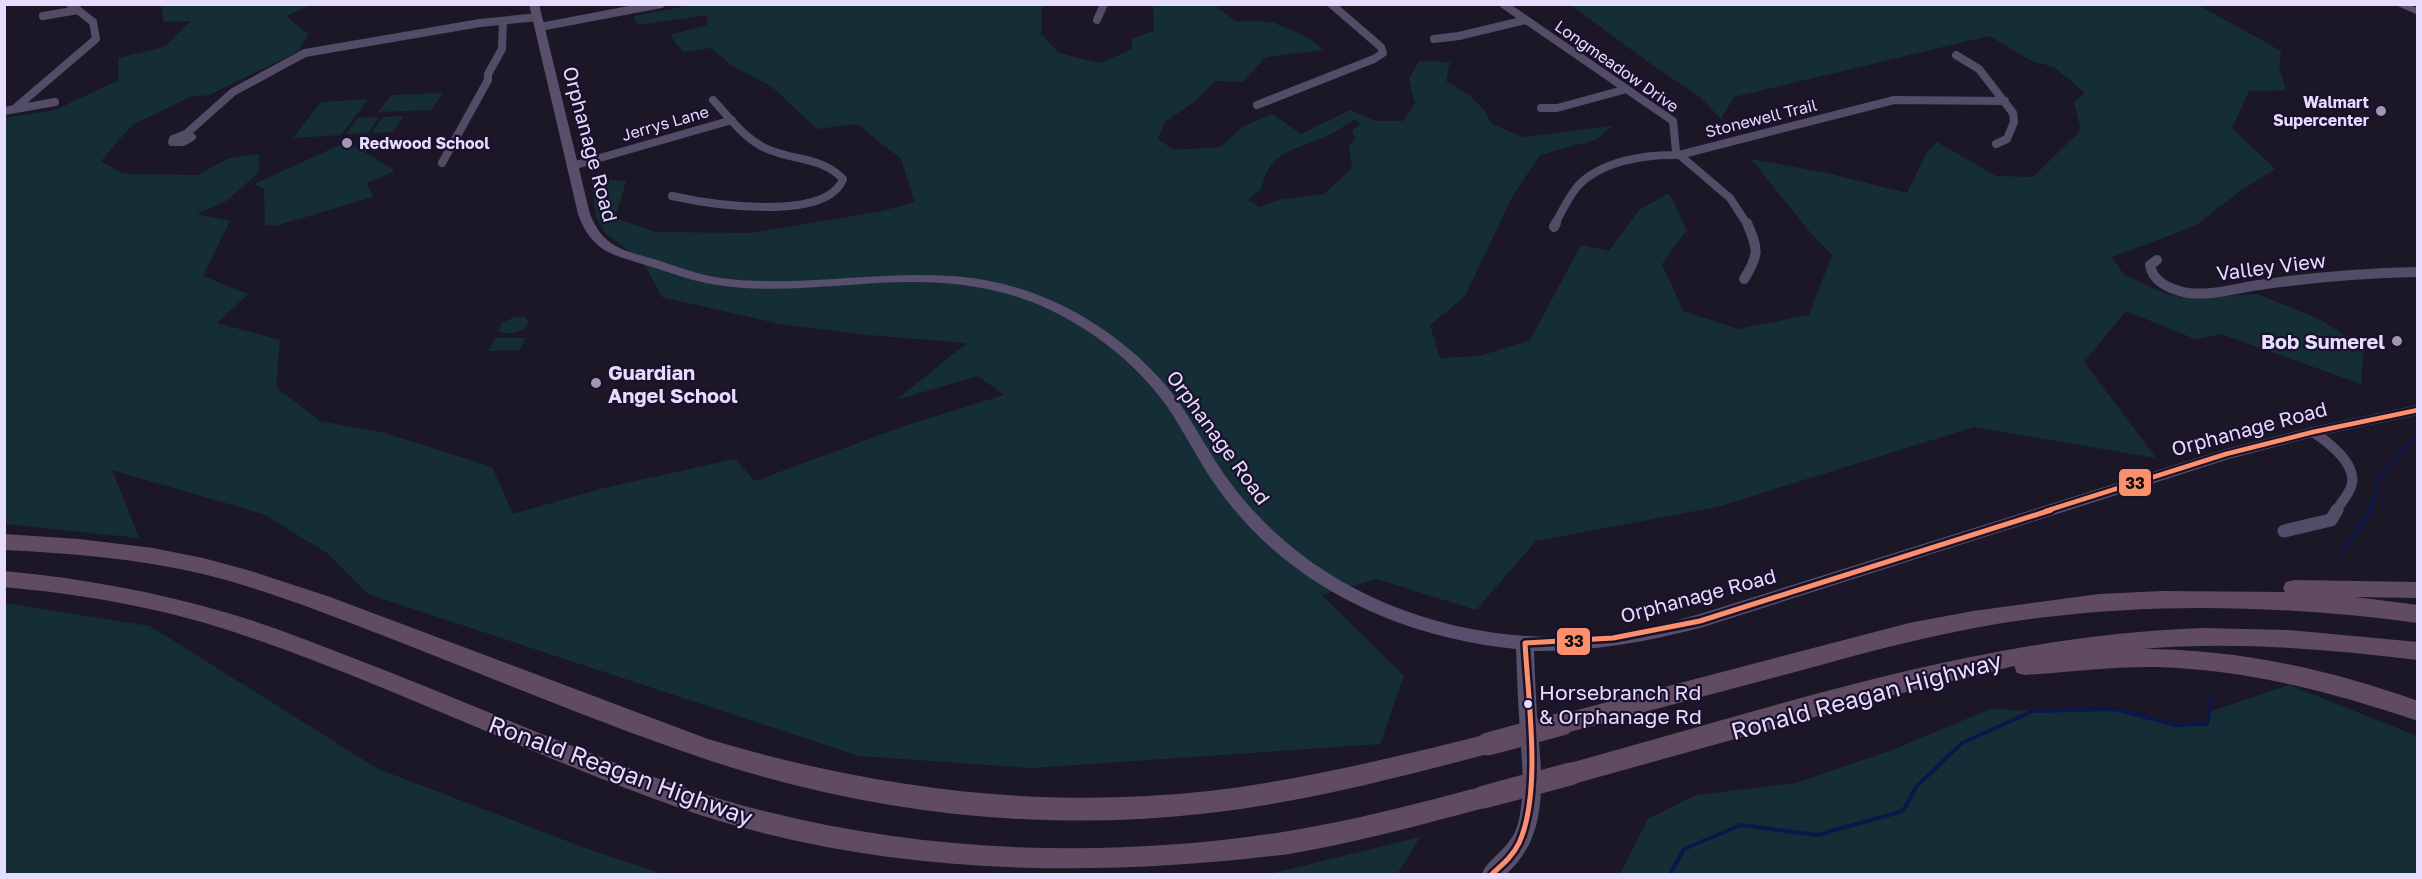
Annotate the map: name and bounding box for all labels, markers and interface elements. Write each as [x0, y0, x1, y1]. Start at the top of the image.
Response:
street label: Longmeadow Drive [1551, 16, 1683, 116]
street label: Orphanage Road [559, 64, 623, 224]
place label: Walmart Supercenter [2273, 92, 2369, 130]
street label: Stonewell Trail [1703, 94, 1819, 142]
street label: Jerrys Lane [619, 101, 711, 145]
marker: Walmart Supercenter [2374, 104, 2388, 118]
place label: Redwood School [359, 133, 490, 153]
marker: Redwood School [340, 136, 354, 150]
street label: Valley View [2215, 247, 2327, 285]
place label: Bob Sumerel [2261, 329, 2385, 353]
marker: Bob Sumerel [2390, 334, 2404, 348]
place label: Guardian Angel School [608, 360, 738, 407]
street label: Orphanage Road [1162, 365, 1276, 509]
marker: Guardian Angel School [589, 376, 603, 390]
street label: Orphanage Road [2169, 396, 2329, 460]
line badge: 33 [2118, 468, 2152, 497]
text: 33 [2125, 473, 2145, 493]
street label: Orphanage Road [1618, 563, 1778, 627]
line badge: 33 [1556, 627, 1591, 656]
text: 33 [1564, 631, 1584, 651]
street label: Ronald Reagan Highway [1727, 645, 2005, 745]
place label: Horsebranch Rd & Orphanage Rd [1539, 679, 1702, 729]
marker: Horsebranch Rd & Orphanage Rd [1522, 698, 1534, 710]
street label: Ronald Reagan Highway [485, 709, 757, 831]

